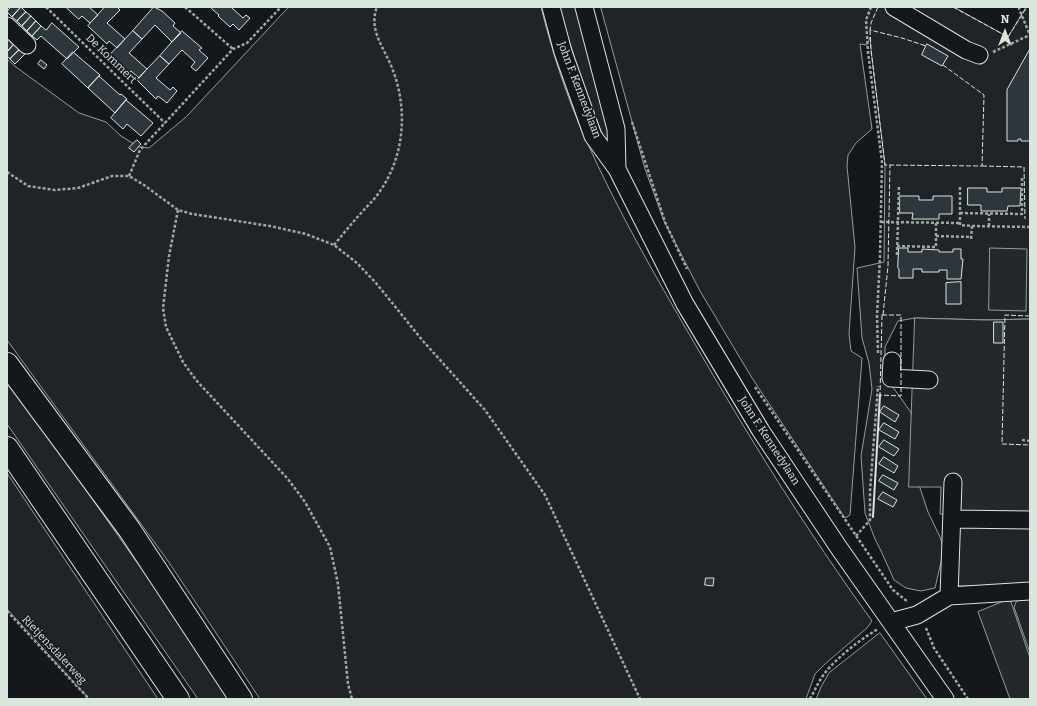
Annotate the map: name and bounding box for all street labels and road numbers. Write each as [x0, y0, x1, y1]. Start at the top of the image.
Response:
street label: De Kommert [83, 31, 139, 87]
street label: John F. Kennedylaan [554, 40, 604, 140]
street label: John F. Kennedylaan [735, 394, 803, 488]
street label: Rietjensdalerweg [19, 613, 89, 687]

